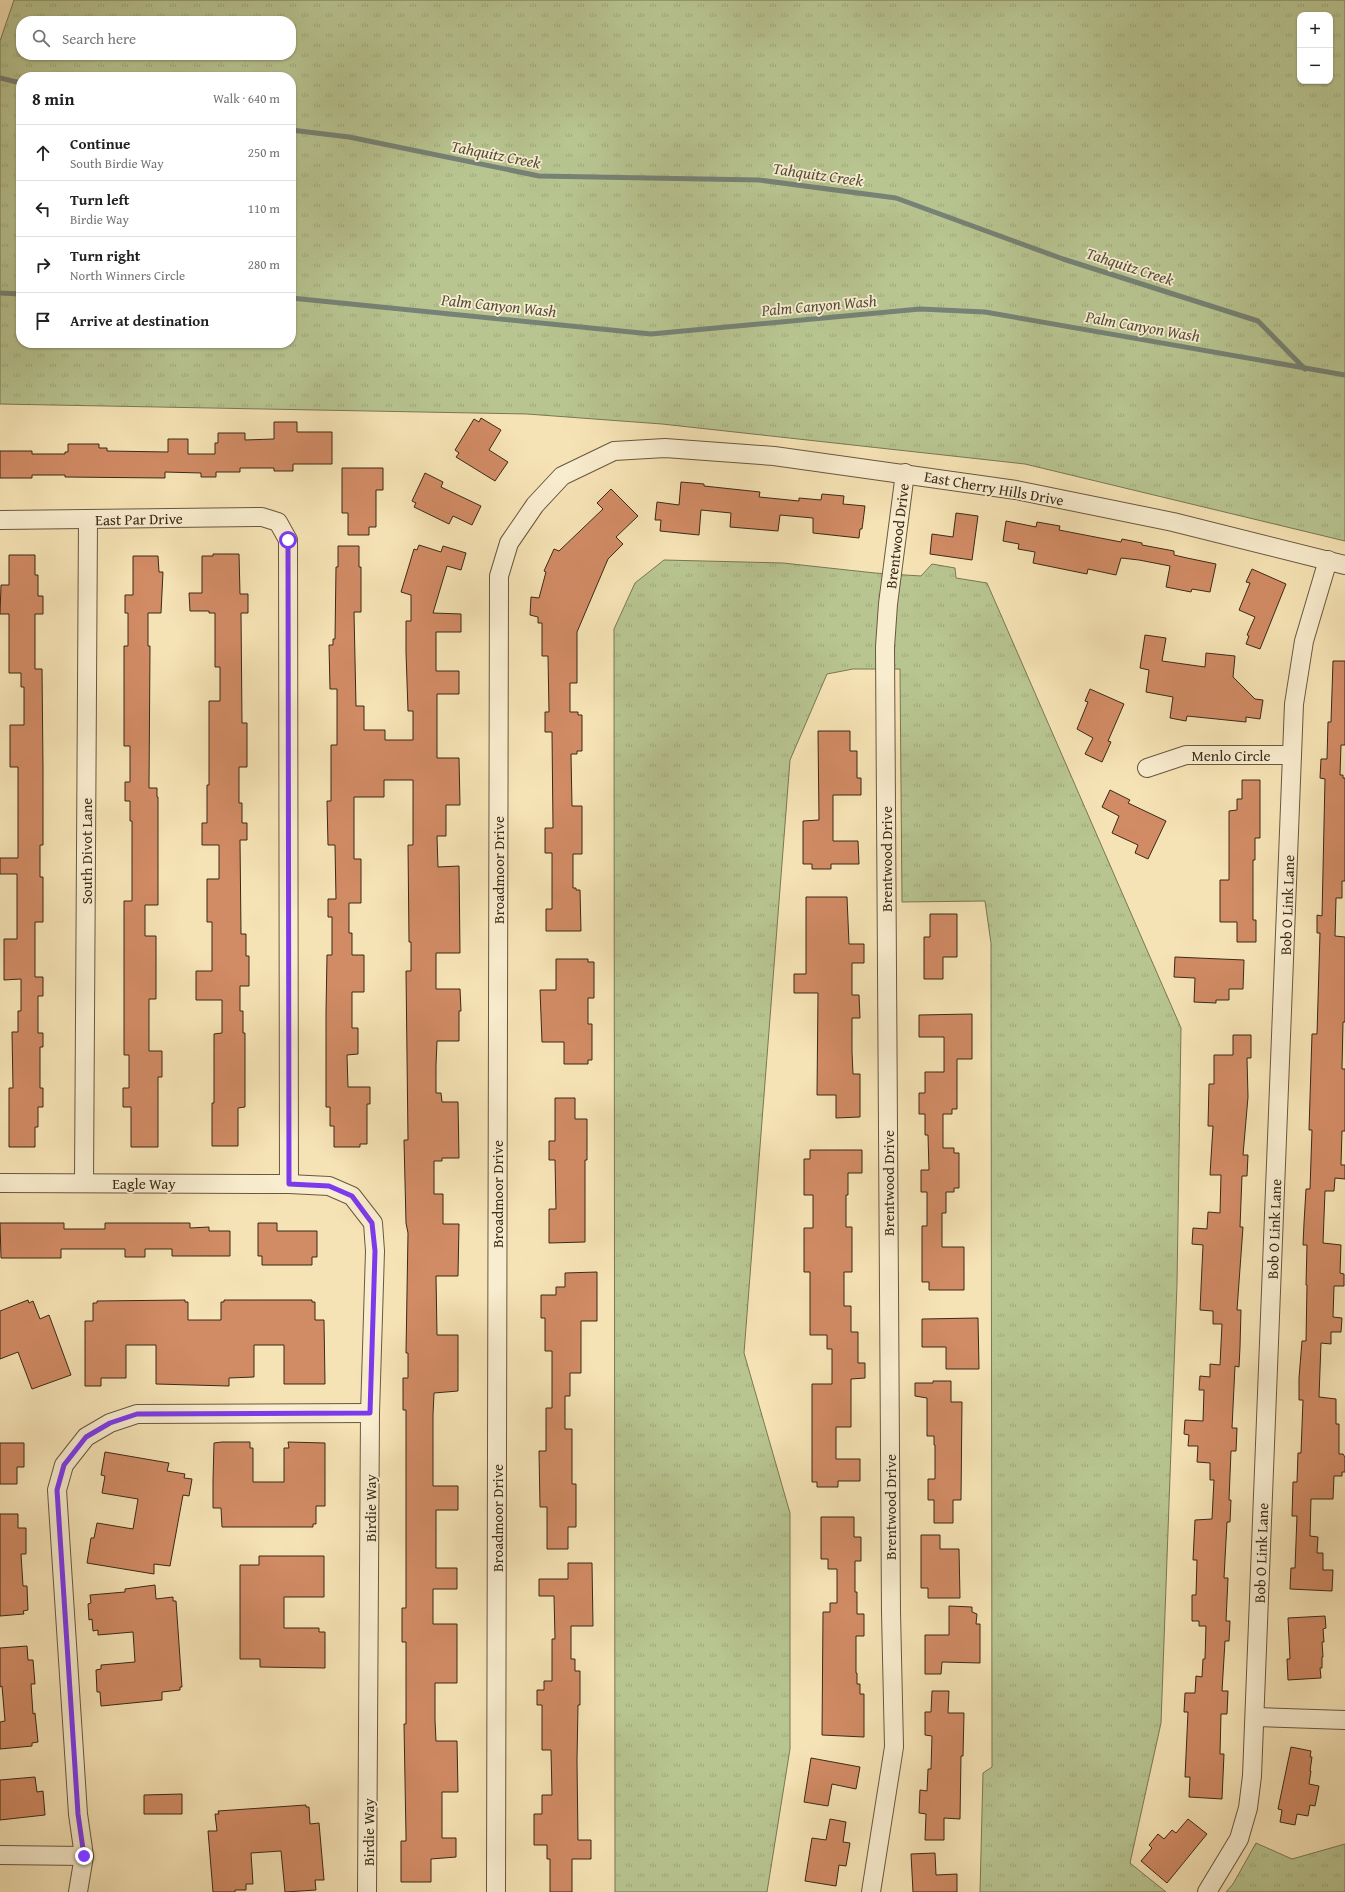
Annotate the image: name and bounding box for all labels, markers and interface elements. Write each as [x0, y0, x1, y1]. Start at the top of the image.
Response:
map controls [1297, 12, 1333, 84]
button: + [1297, 12, 1333, 48]
search box [16, 16, 296, 60]
icon: search [30, 27, 52, 49]
text: Search here [62, 28, 136, 49]
button: − [1297, 48, 1333, 84]
text: 8 min [32, 86, 74, 111]
text: Walk · 640 m [213, 89, 280, 108]
text: Continue [70, 133, 131, 154]
water label: Tahquitz Creek [449, 134, 544, 175]
icon: ahead [32, 142, 54, 164]
text: 250 m [248, 143, 280, 162]
text: South Birdie Way [70, 154, 164, 173]
water label: Tahquitz Creek [771, 156, 865, 192]
text: Turn left [70, 189, 129, 210]
icon: left [32, 198, 54, 220]
text: 110 m [248, 199, 280, 218]
text: Birdie Way [70, 210, 129, 229]
water label: Tahquitz Creek [1083, 241, 1178, 292]
text: Turn right [70, 245, 141, 266]
icon: right [32, 254, 54, 276]
text: 280 m [248, 255, 280, 274]
text: North Winners Circle [70, 266, 185, 285]
water label: Palm Canyon Wash [439, 287, 558, 323]
water label: Palm Canyon Wash [759, 288, 878, 322]
water label: Palm Canyon Wash [1083, 304, 1202, 348]
icon: arrive [32, 310, 54, 332]
text: Arrive at destination [70, 310, 209, 331]
street label: East Cherry Hills Drive [923, 465, 1065, 511]
street label: Brentwood Drive [880, 482, 914, 590]
street label: East Par Drive [95, 508, 183, 530]
route start [279, 531, 297, 549]
street label: Menlo Circle [1192, 745, 1270, 766]
street label: South Divot Lane [76, 798, 97, 904]
street label: Brentwood Drive [876, 806, 897, 912]
street label: Broadmoor Drive [488, 816, 509, 924]
street label: Bob O Link Lane [1275, 854, 1299, 956]
street label: Brentwood Drive [878, 1130, 899, 1236]
street label: Broadmoor Drive [487, 1140, 508, 1248]
street label: Eagle Way [112, 1173, 176, 1194]
street label: Bob O Link Lane [1262, 1178, 1286, 1280]
street label: Brentwood Drive [880, 1454, 901, 1560]
street label: Broadmoor Drive [487, 1464, 508, 1572]
street label: Birdie Way [360, 1473, 381, 1542]
street label: Bob O Link Lane [1249, 1502, 1273, 1604]
street label: Birdie Way [358, 1797, 379, 1866]
route end [75, 1847, 93, 1865]

